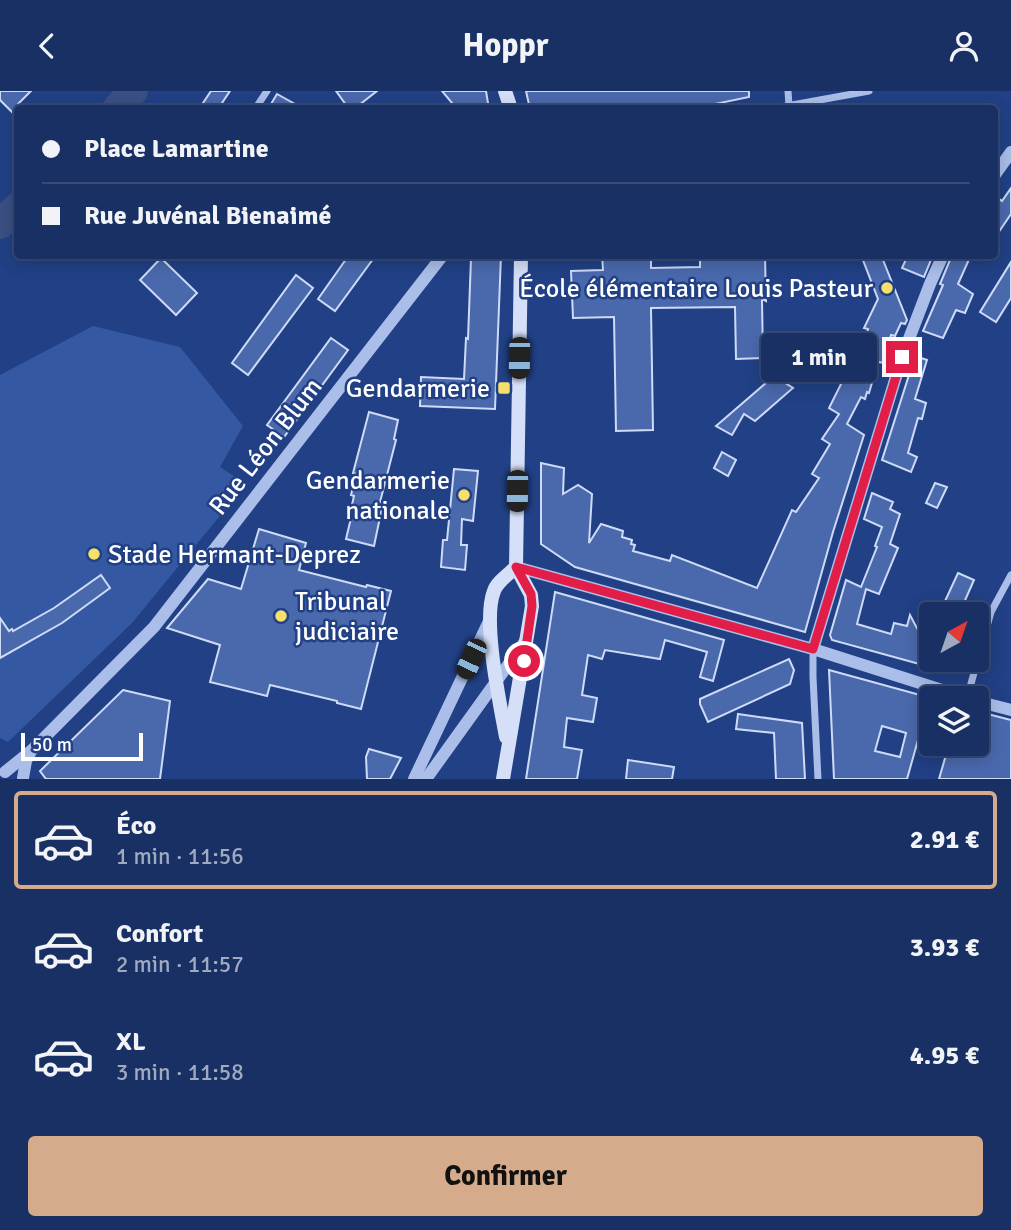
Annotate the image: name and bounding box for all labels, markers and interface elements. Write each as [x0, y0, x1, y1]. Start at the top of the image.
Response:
text: Hoppr [463, 26, 548, 65]
icon: back [28, 27, 66, 65]
icon: person [945, 27, 983, 65]
text: Place Lamartine [84, 133, 269, 165]
text: Rue Juvénal Bienaimé [84, 200, 331, 232]
place label: École élémentaire Louis Pasteur [519, 273, 873, 305]
marker: École élémentaire Louis Pasteur [879, 280, 895, 296]
callout: 1 min [762, 333, 878, 381]
car [509, 337, 530, 379]
route end [886, 341, 918, 373]
text: 1 min [791, 343, 847, 372]
street label: Rue Léon Blum [202, 372, 329, 522]
place label: Gendarmerie [346, 373, 490, 405]
marker: Gendarmerie [496, 380, 512, 396]
place label: Gendarmerie nationale [306, 465, 450, 527]
car [507, 470, 528, 512]
marker: Gendarmerie nationale [456, 487, 472, 503]
place label: Stade Hermant-Deprez [108, 539, 361, 571]
marker: Stade Hermant-Deprez [86, 546, 102, 562]
place label: Tribunal judiciaire [295, 586, 399, 648]
north arrow [919, 602, 989, 672]
map controls [919, 602, 989, 756]
marker: Tribunal judiciaire [273, 608, 289, 624]
car [453, 636, 490, 682]
route start [508, 645, 540, 677]
button: layers [919, 686, 989, 756]
scale bar [21, 729, 144, 761]
text: 50 m [32, 733, 72, 757]
icon: car [32, 809, 95, 872]
text: Éco [116, 810, 156, 842]
text: 2.91 € [910, 824, 979, 856]
text: 1 min · 11:56 [116, 842, 244, 871]
icon: car [32, 917, 95, 980]
text: Confort [116, 918, 203, 950]
text: 3.93 € [910, 932, 979, 964]
text: 2 min · 11:57 [116, 950, 244, 979]
icon: car [32, 1025, 95, 1088]
text: XL [116, 1026, 146, 1058]
text: 4.95 € [910, 1040, 979, 1072]
text: 3 min · 11:58 [116, 1058, 244, 1087]
button: Confirmer [28, 1136, 983, 1216]

